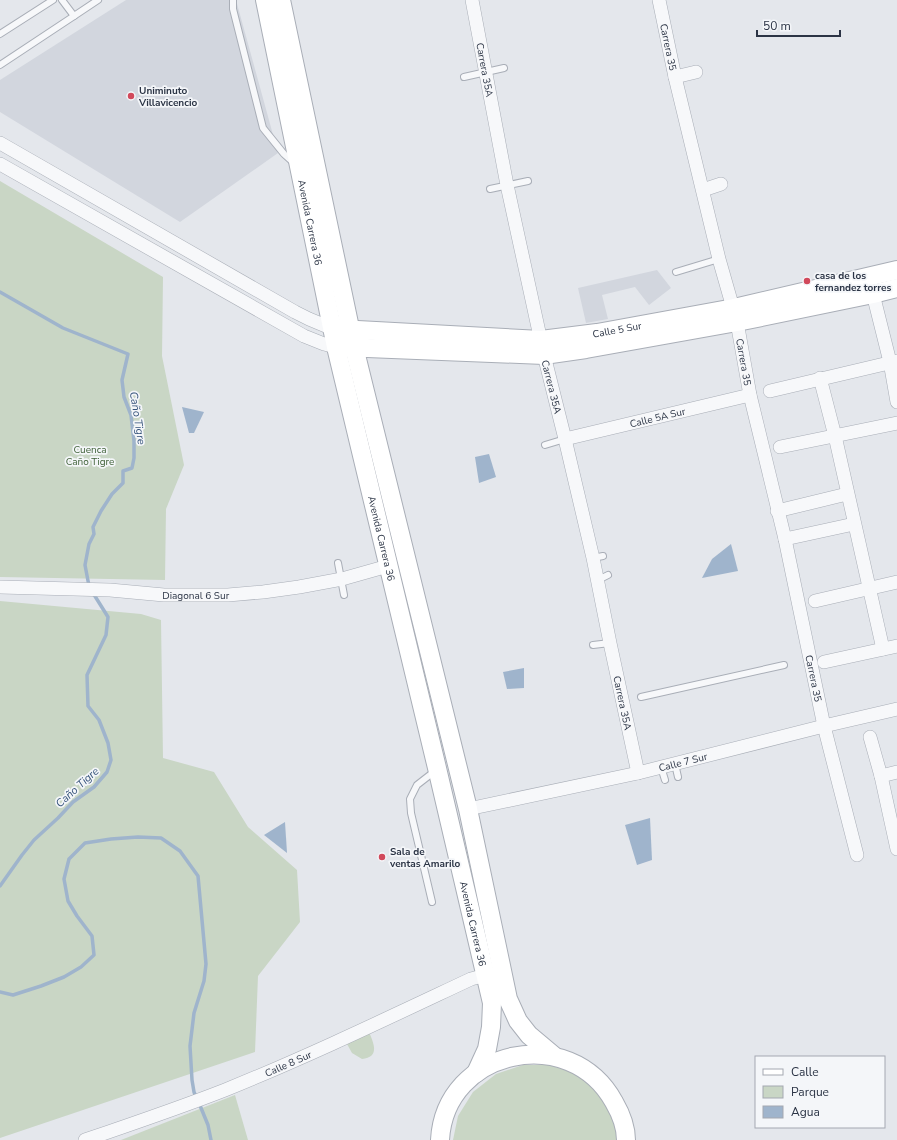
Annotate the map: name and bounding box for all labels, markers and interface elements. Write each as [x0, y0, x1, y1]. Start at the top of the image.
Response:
scale bar [757, 12, 840, 38]
text: 50 m [763, 18, 791, 34]
street label: Carrera 35 [656, 22, 679, 72]
street label: Carrera 35A [472, 42, 496, 99]
place label: Uniminuto Villavicencio [138, 84, 197, 110]
marker: Uniminuto Villavicencio [126, 91, 136, 101]
street label: Avenida Carrera 36 [294, 179, 325, 267]
place label: casa de los fernandez torres [815, 269, 892, 295]
marker: casa de los fernandez torres [802, 276, 812, 286]
street label: Calle 5 Sur [592, 319, 643, 342]
street label: Carrera 35 [732, 337, 754, 387]
street label: Carrera 35A [538, 359, 565, 416]
water label: Caño Tigre [126, 390, 149, 446]
street label: Calle 5A Sur [628, 405, 687, 431]
park label: Cuenca Caño Tigre [66, 443, 114, 469]
street label: Avenida Carrera 36 [364, 495, 398, 583]
street label: Diagonal 6 Sur [162, 589, 230, 603]
street label: Carrera 35 [801, 654, 825, 703]
street label: Carrera 35A [609, 675, 635, 732]
street label: Calle 7 Sur [657, 750, 709, 776]
water label: Caño Tigre [52, 764, 102, 811]
place label: Sala de ventas Amarilo [389, 845, 461, 871]
marker: Sala de ventas Amarilo [377, 852, 387, 862]
street label: Avenida Carrera 36 [456, 880, 489, 968]
street label: Calle 8 Sur [263, 1048, 314, 1081]
legend [755, 1056, 885, 1128]
text: Calle [791, 1064, 819, 1080]
text: Parque [791, 1084, 829, 1100]
text: Agua [791, 1104, 820, 1120]

